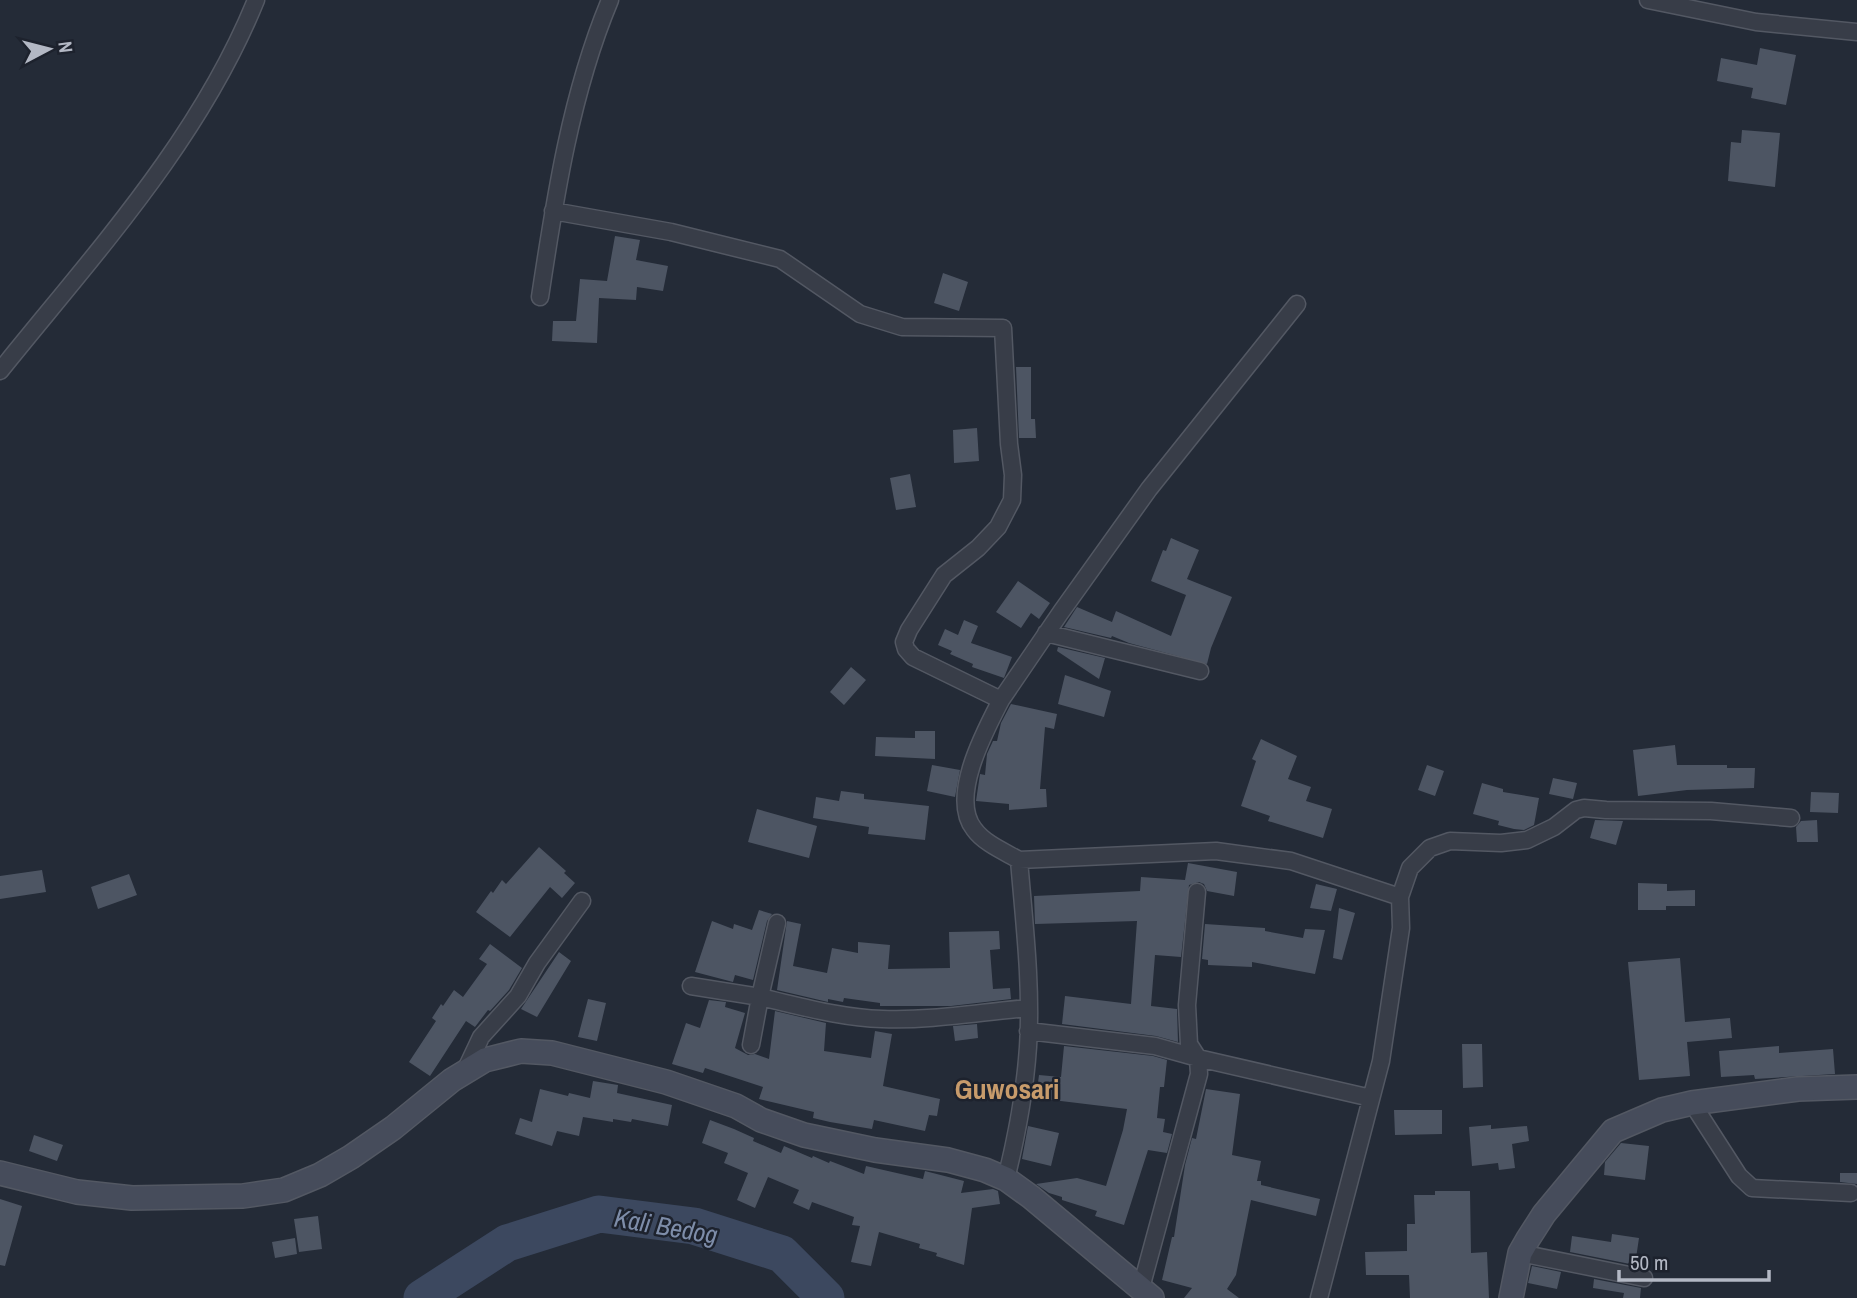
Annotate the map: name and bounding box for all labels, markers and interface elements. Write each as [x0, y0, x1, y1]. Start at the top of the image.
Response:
north arrow [14, 14, 84, 84]
text: N [52, 40, 79, 54]
district label: Guwosari [955, 1070, 1059, 1108]
water label: Kali Bedog [612, 1200, 721, 1252]
scale bar [1619, 1238, 1770, 1282]
text: 50 m [1630, 1248, 1668, 1277]

